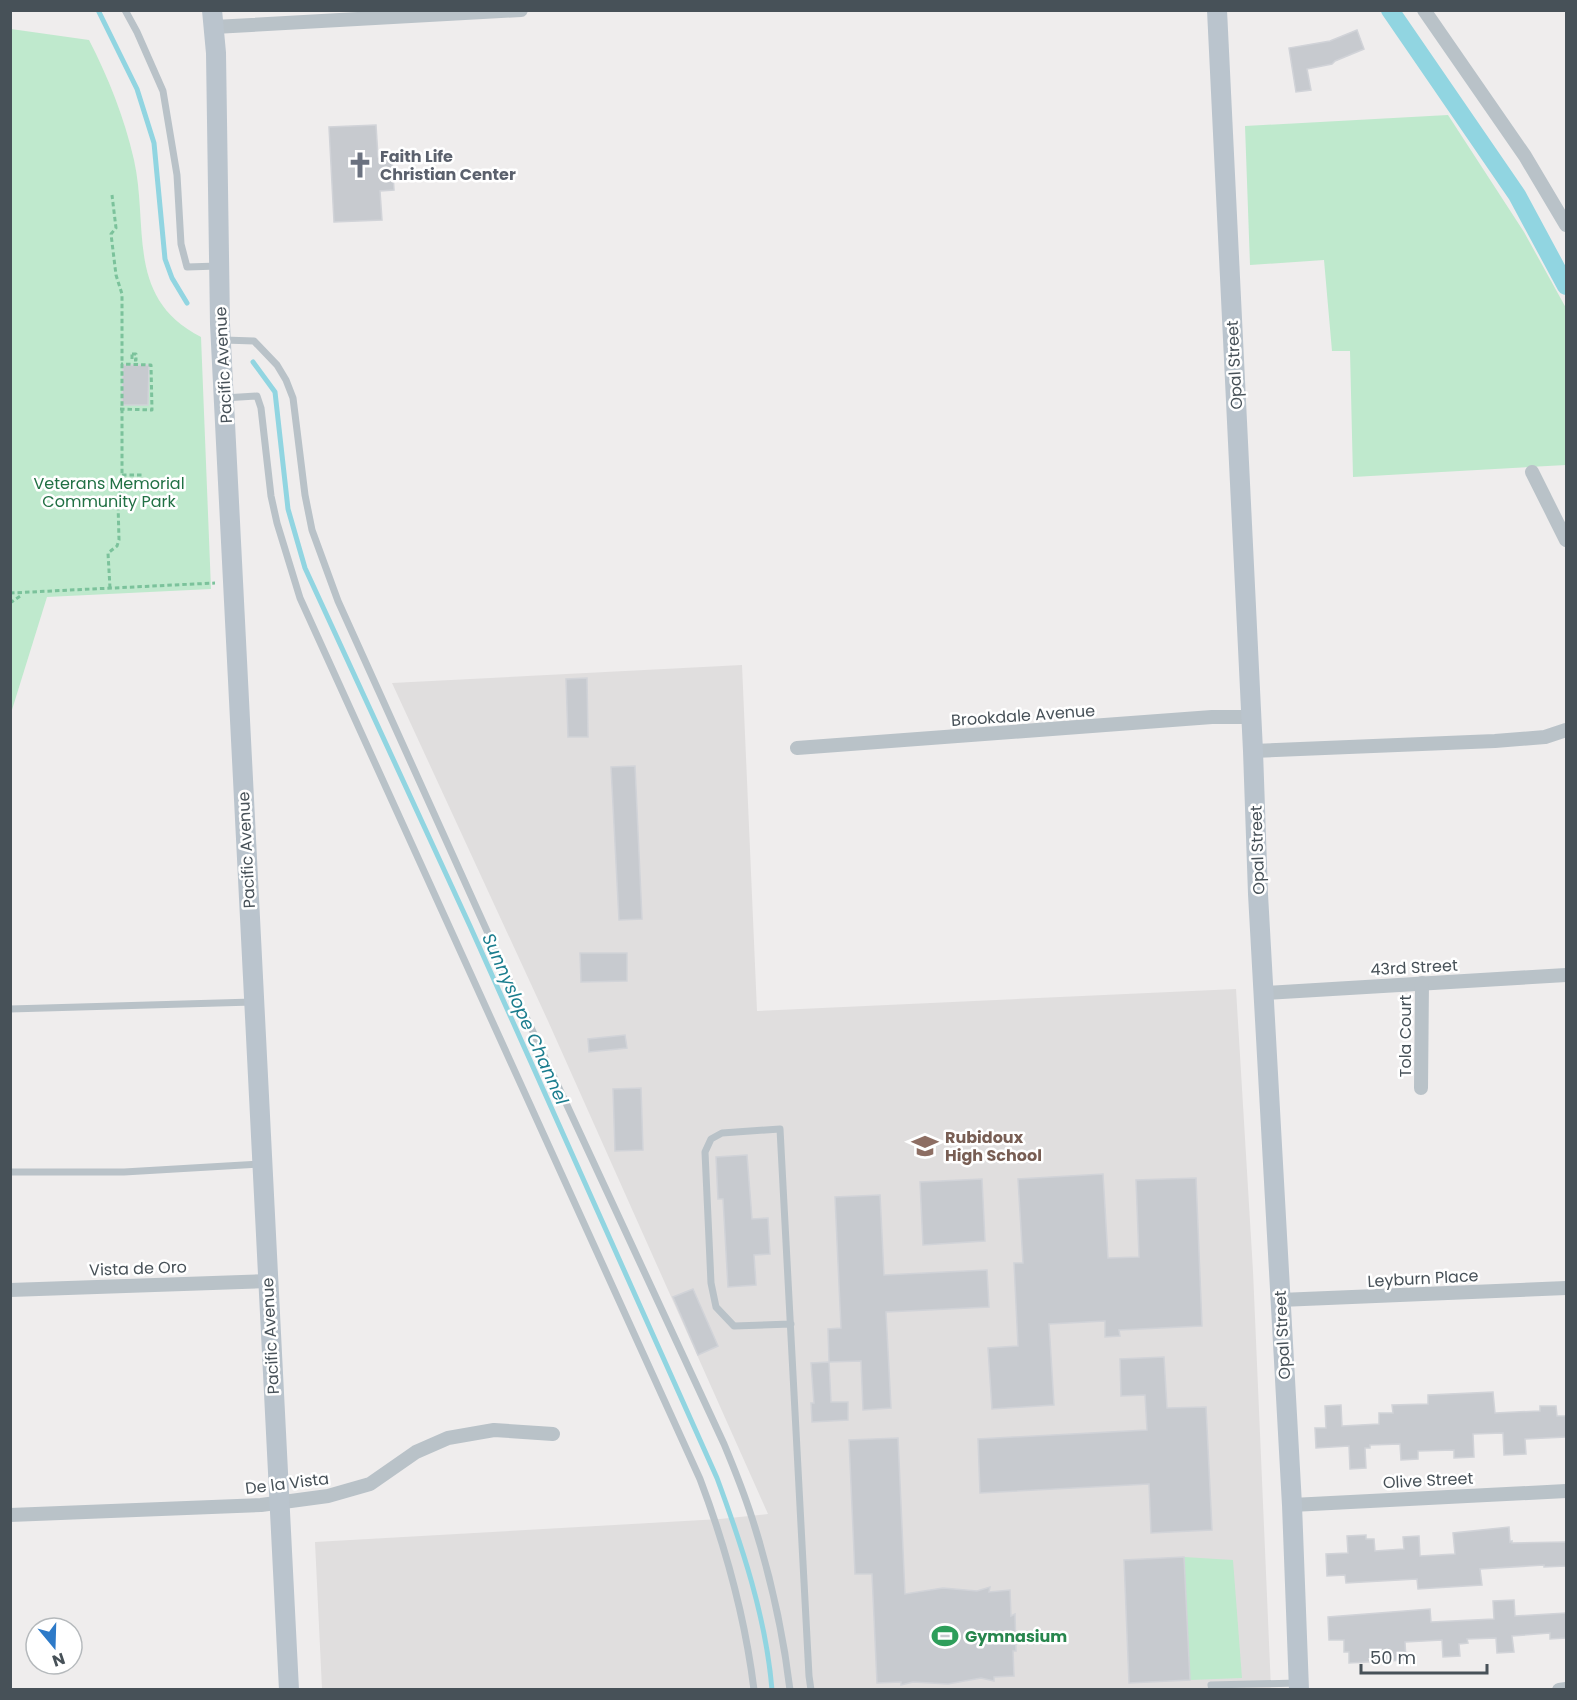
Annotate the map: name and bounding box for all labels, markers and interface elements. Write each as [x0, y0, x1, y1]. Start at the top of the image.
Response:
place label: Faith Life Christian Center [380, 145, 516, 186]
church icon: Faith Life Christian Center [345, 150, 375, 180]
street label: Pacific Avenue [209, 306, 238, 424]
street label: Opal Street [1221, 320, 1248, 410]
park label: Veterans Memorial Community Park [33, 472, 185, 513]
street label: Brookdale Avenue [950, 699, 1096, 732]
street label: Pacific Avenue [232, 791, 261, 909]
street label: Opal Street [1244, 805, 1271, 895]
water label: Sunnyslope Channel [476, 929, 575, 1109]
street label: 43rd Street [1370, 954, 1458, 981]
street label: Tola Court [1394, 995, 1417, 1077]
place label: Rubidoux High School [945, 1126, 1042, 1167]
school or university icon: Rubidoux High School [910, 1131, 940, 1161]
street label: Vista de Oro [89, 1255, 187, 1282]
street label: Leyburn Place [1367, 1264, 1479, 1293]
street label: Pacific Avenue [256, 1277, 285, 1395]
street label: Opal Street [1269, 1290, 1296, 1380]
street label: De la Vista [244, 1467, 330, 1500]
street label: Olive Street [1382, 1467, 1474, 1494]
north arrow [24, 1616, 84, 1676]
sports icon: Gymnasium [930, 1621, 960, 1651]
place label: Gymnasium [965, 1625, 1067, 1648]
scale bar [1361, 1637, 1487, 1675]
text: 50 m [1370, 1645, 1416, 1670]
text: N [49, 1647, 68, 1673]

